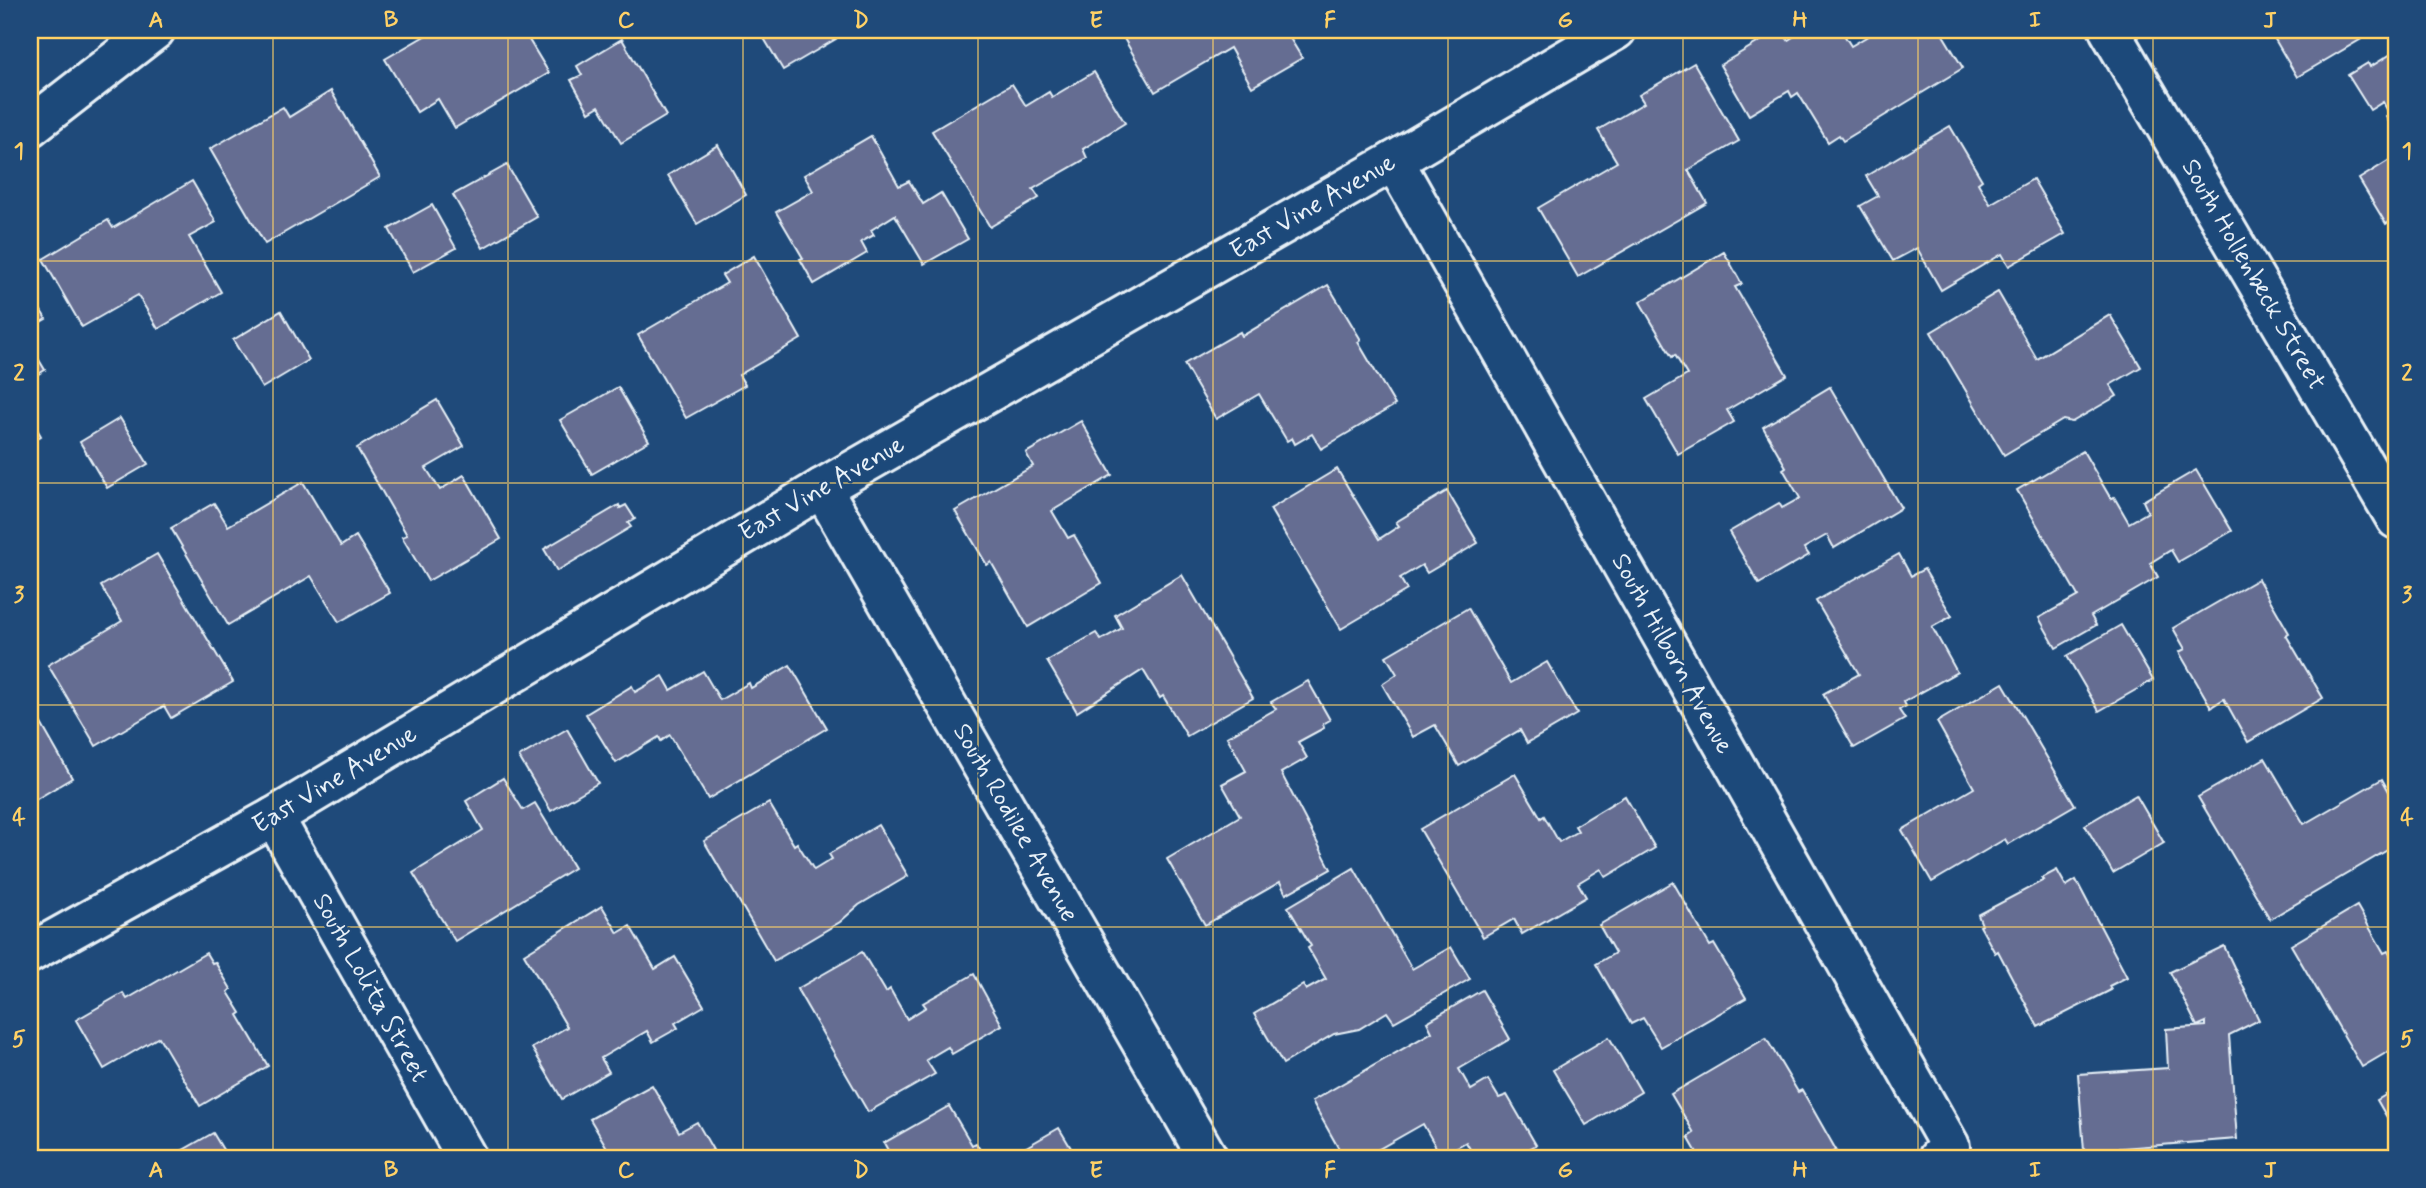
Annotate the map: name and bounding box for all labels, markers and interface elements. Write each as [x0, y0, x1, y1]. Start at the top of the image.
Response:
text: A [148, 6, 164, 36]
text: B [384, 6, 399, 36]
text: C [618, 6, 635, 36]
text: D [853, 6, 869, 36]
text: E [1089, 6, 1103, 36]
text: F [1324, 6, 1336, 36]
text: G [1557, 6, 1573, 36]
text: H [1792, 6, 1808, 36]
text: I [2029, 6, 2041, 36]
text: J [2263, 6, 2277, 36]
text: 1 [14, 137, 24, 167]
text: 1 [2402, 137, 2412, 167]
street label: East Vine Avenue [1224, 146, 1402, 268]
street label: South Hollenbeck Street [2173, 153, 2333, 397]
text: 2 [13, 359, 25, 389]
text: 2 [2401, 359, 2413, 389]
street label: East Vine Avenue [733, 428, 911, 550]
street label: South Hilborn Avenue [1603, 548, 1741, 760]
text: 3 [14, 581, 25, 611]
text: 3 [2402, 581, 2413, 611]
street label: East Vine Avenue [246, 717, 424, 843]
street label: South Rodilee Avenue [944, 717, 1086, 929]
text: 4 [12, 803, 26, 833]
text: 4 [2400, 803, 2414, 833]
street label: South Lolita Street [304, 888, 436, 1088]
text: 5 [12, 1025, 26, 1055]
text: 5 [2400, 1025, 2414, 1055]
text: A [148, 1156, 164, 1186]
text: B [384, 1156, 399, 1186]
text: C [618, 1156, 635, 1186]
text: D [853, 1156, 869, 1186]
text: E [1089, 1156, 1103, 1186]
text: F [1324, 1156, 1336, 1186]
text: G [1557, 1156, 1573, 1186]
text: H [1792, 1156, 1808, 1186]
text: I [2029, 1156, 2041, 1186]
text: J [2263, 1156, 2277, 1186]

